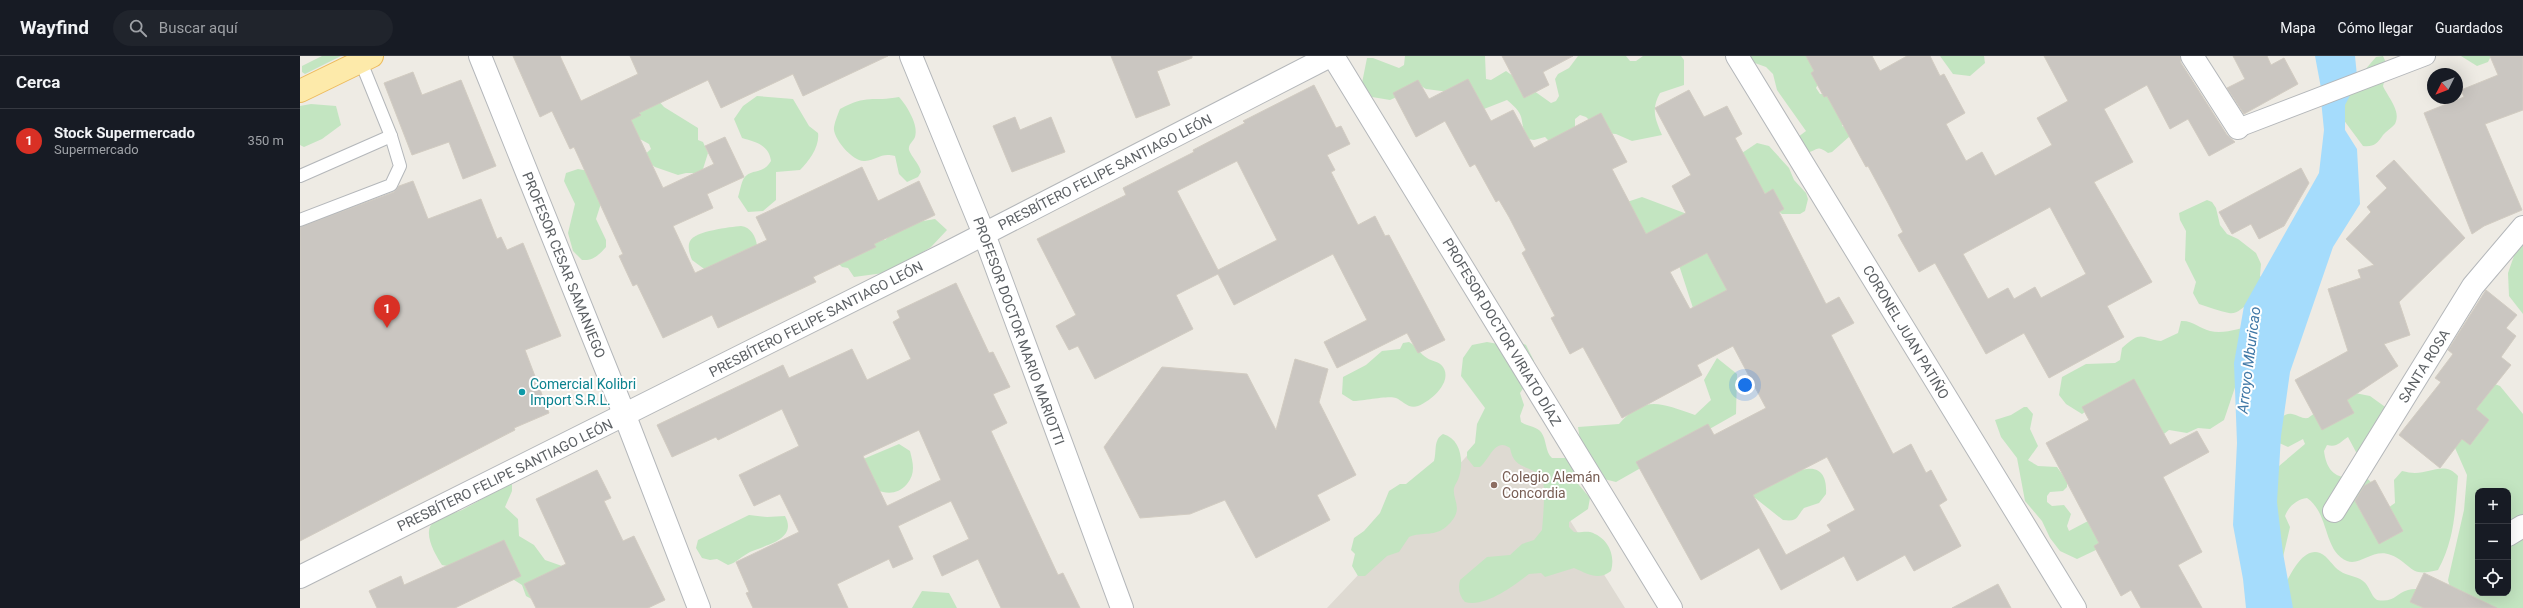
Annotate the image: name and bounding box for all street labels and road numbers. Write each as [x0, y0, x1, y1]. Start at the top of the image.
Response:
street label: PRESBÍTERO FELIPE SANTIAGO LEÓN [995, 110, 1215, 233]
street label: PROFESOR CESAR SAMANIEGO [519, 170, 609, 360]
street label: PROFESOR DOCTOR MARIO MARIOTTI [970, 215, 1068, 447]
street label: PROFESOR DOCTOR VIRIATO DÍAZ [1440, 235, 1565, 429]
street label: PRESBÍTERO FELIPE SANTIAGO LEÓN [706, 257, 926, 380]
street label: CORONEL JUAN PATIÑO [1860, 262, 1953, 402]
street label: SANTA ROSA [2395, 326, 2453, 406]
street label: PRESBÍTERO FELIPE SANTIAGO LEÓN [394, 415, 615, 534]

